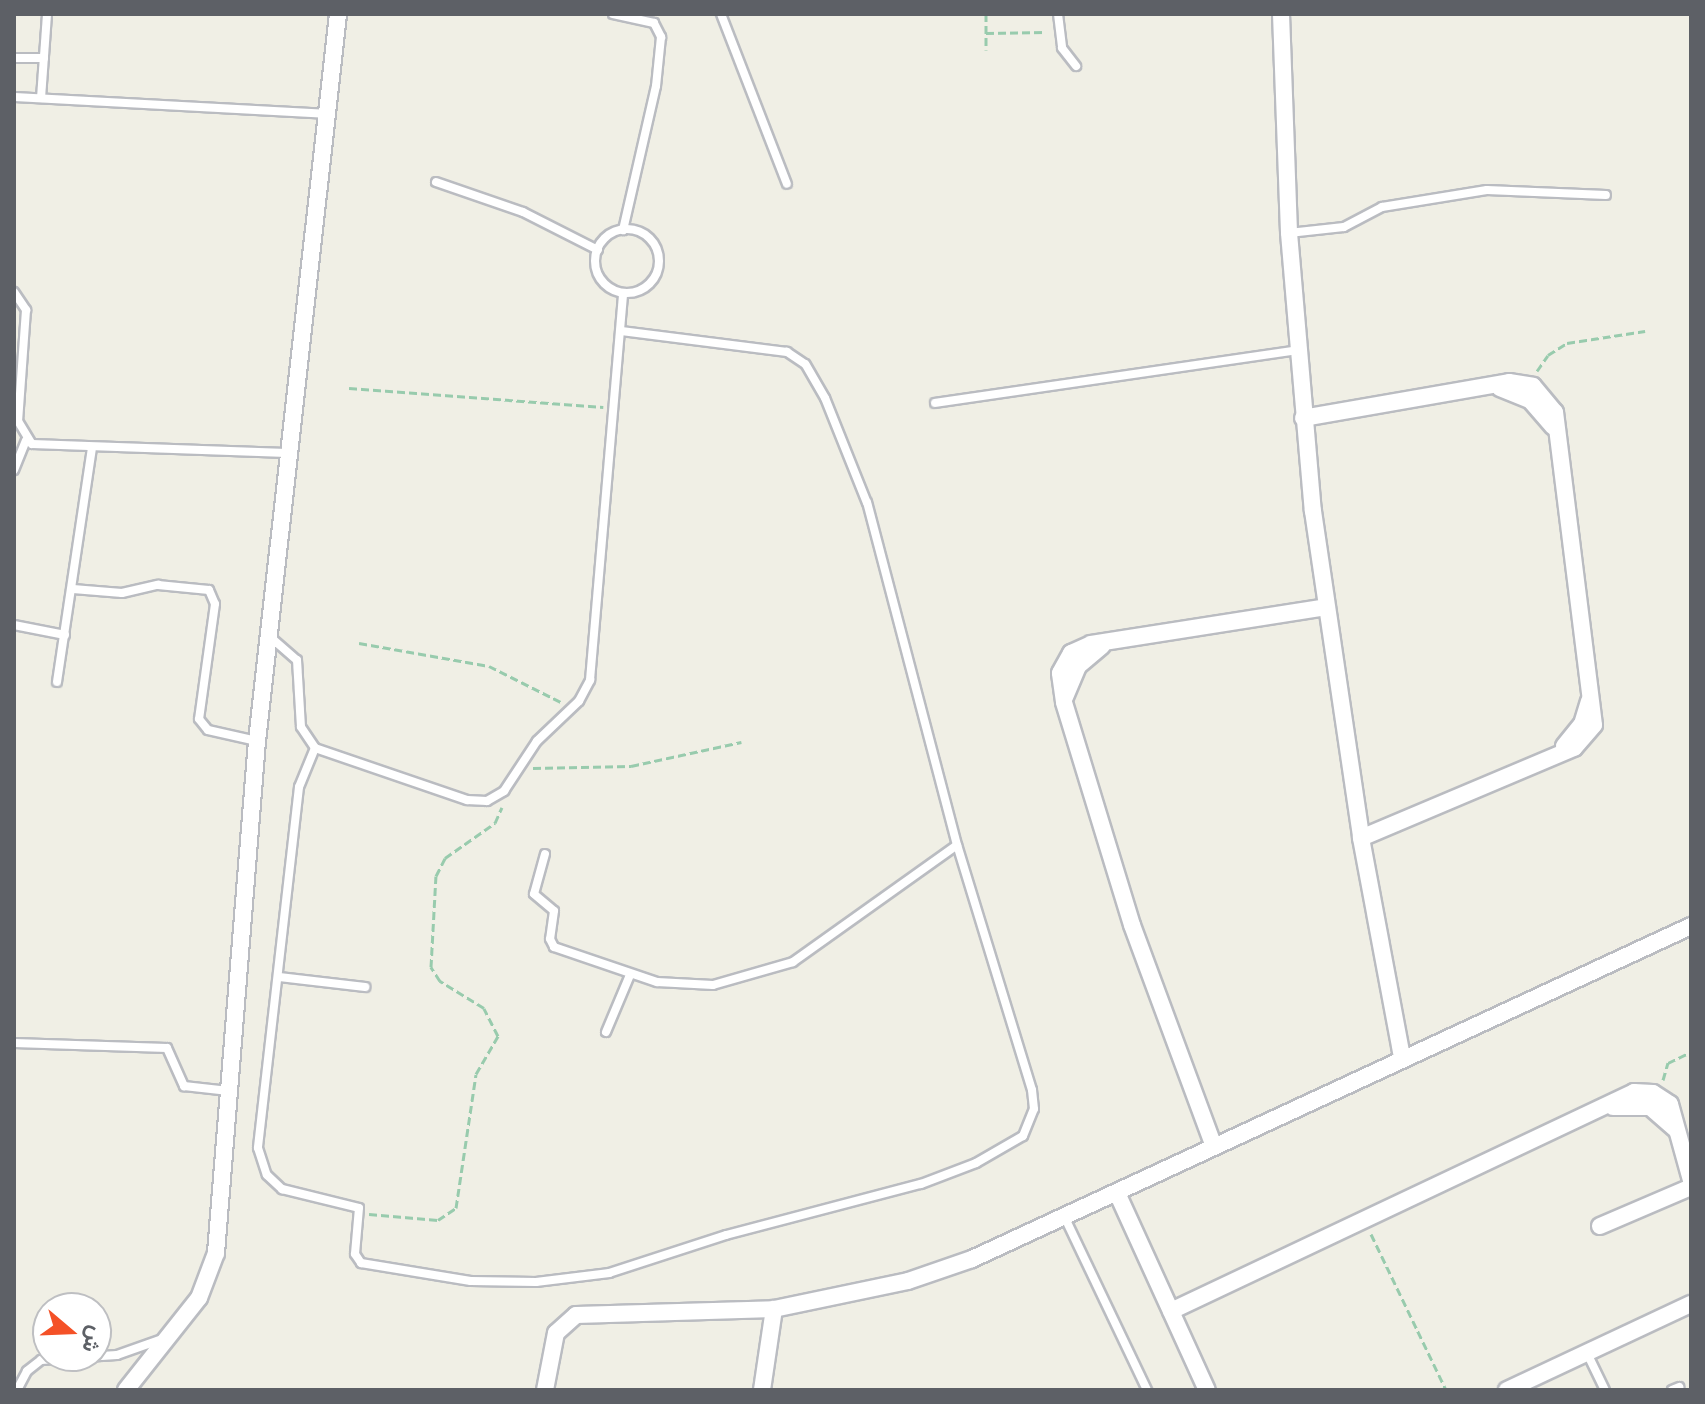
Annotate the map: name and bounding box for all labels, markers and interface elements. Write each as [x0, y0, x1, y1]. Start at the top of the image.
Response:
north arrow [32, 1292, 112, 1372]
text: ش [76, 1322, 110, 1356]

